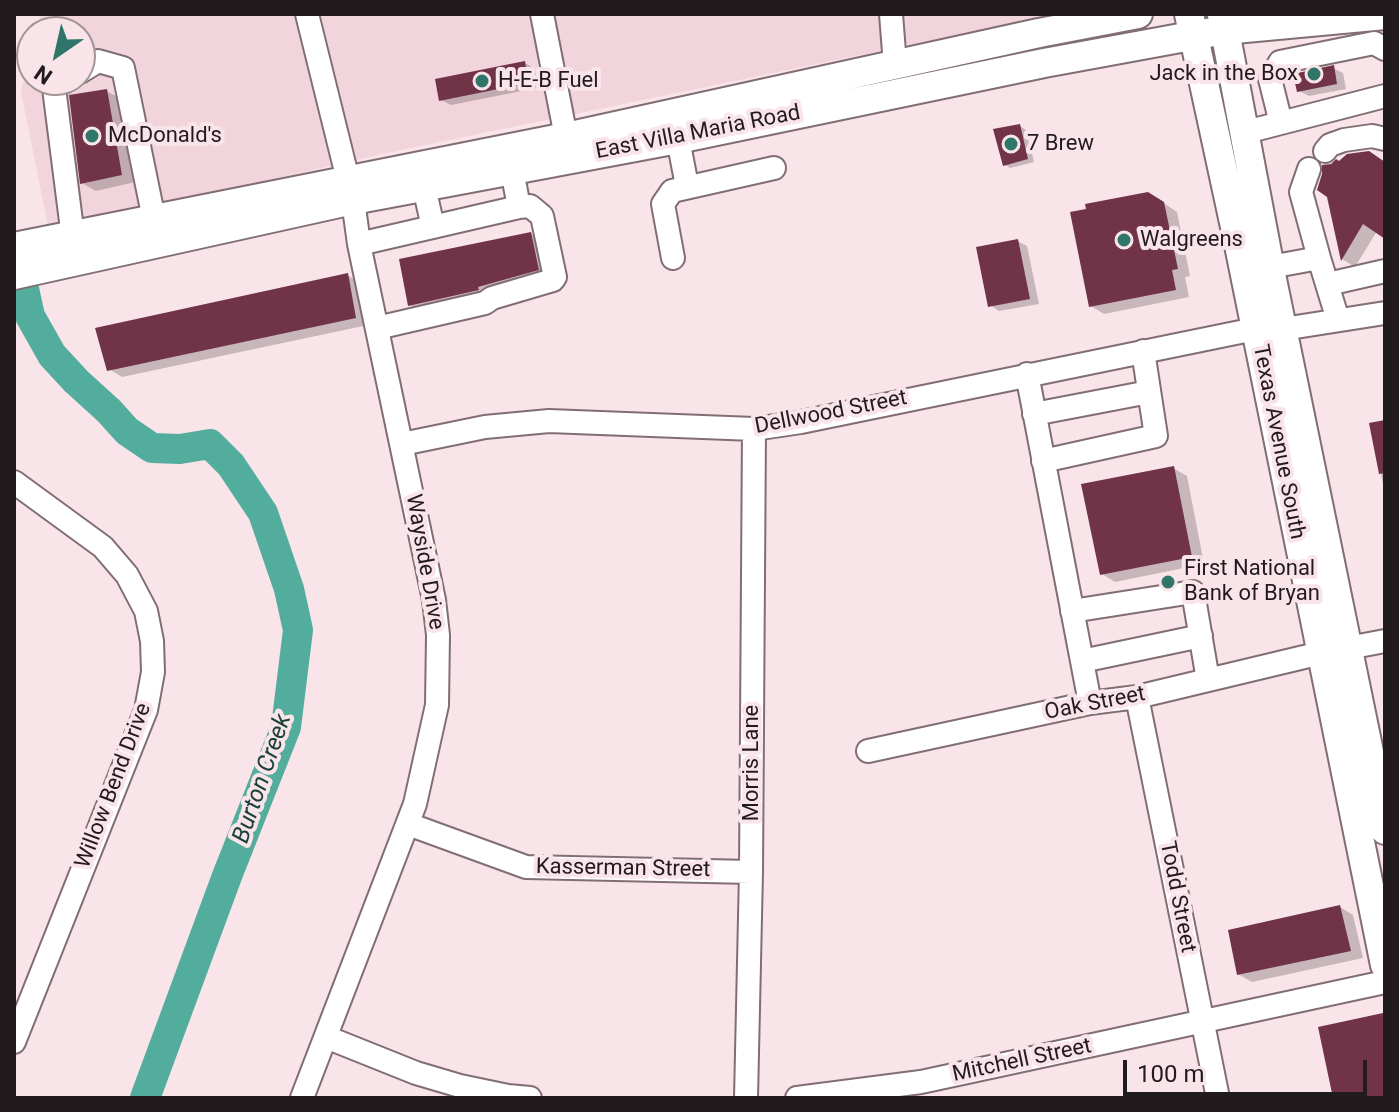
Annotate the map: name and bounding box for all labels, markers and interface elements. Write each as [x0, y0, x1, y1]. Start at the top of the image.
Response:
north arrow [16, 16, 96, 96]
text: N [30, 60, 57, 89]
place label: Jack in the Box [1149, 61, 1298, 87]
marker: Jack in the Box [1305, 65, 1323, 83]
place label: H-E-B Fuel [498, 68, 599, 94]
marker: H-E-B Fuel [473, 72, 491, 90]
street label: East Villa Maria Road [593, 100, 803, 166]
place label: McDonald's [108, 123, 222, 149]
marker: McDonald's [83, 127, 101, 145]
place label: 7 Brew [1027, 131, 1094, 157]
marker: 7 Brew [1002, 135, 1020, 153]
place label: Walgreens [1140, 227, 1243, 253]
marker: Walgreens [1115, 231, 1133, 249]
street label: Texas Avenue South [1246, 342, 1310, 542]
street label: Dellwood Street [753, 385, 909, 441]
street label: Wayside Drive [399, 492, 449, 632]
place label: First National Bank of Bryan [1184, 556, 1320, 608]
marker: First National Bank of Bryan [1159, 573, 1177, 591]
street label: Oak Street [1043, 681, 1147, 727]
street label: Willow Bend Drive [70, 700, 158, 872]
street label: Morris Lane [739, 705, 765, 821]
water label: Burton Creek [227, 711, 299, 847]
street label: Todd Street [1153, 839, 1201, 955]
street label: Kasserman Street [536, 854, 710, 884]
street label: Mitchell Street [950, 1033, 1094, 1089]
scale bar [1127, 1044, 1371, 1094]
text: 100 m [1137, 1060, 1204, 1088]

